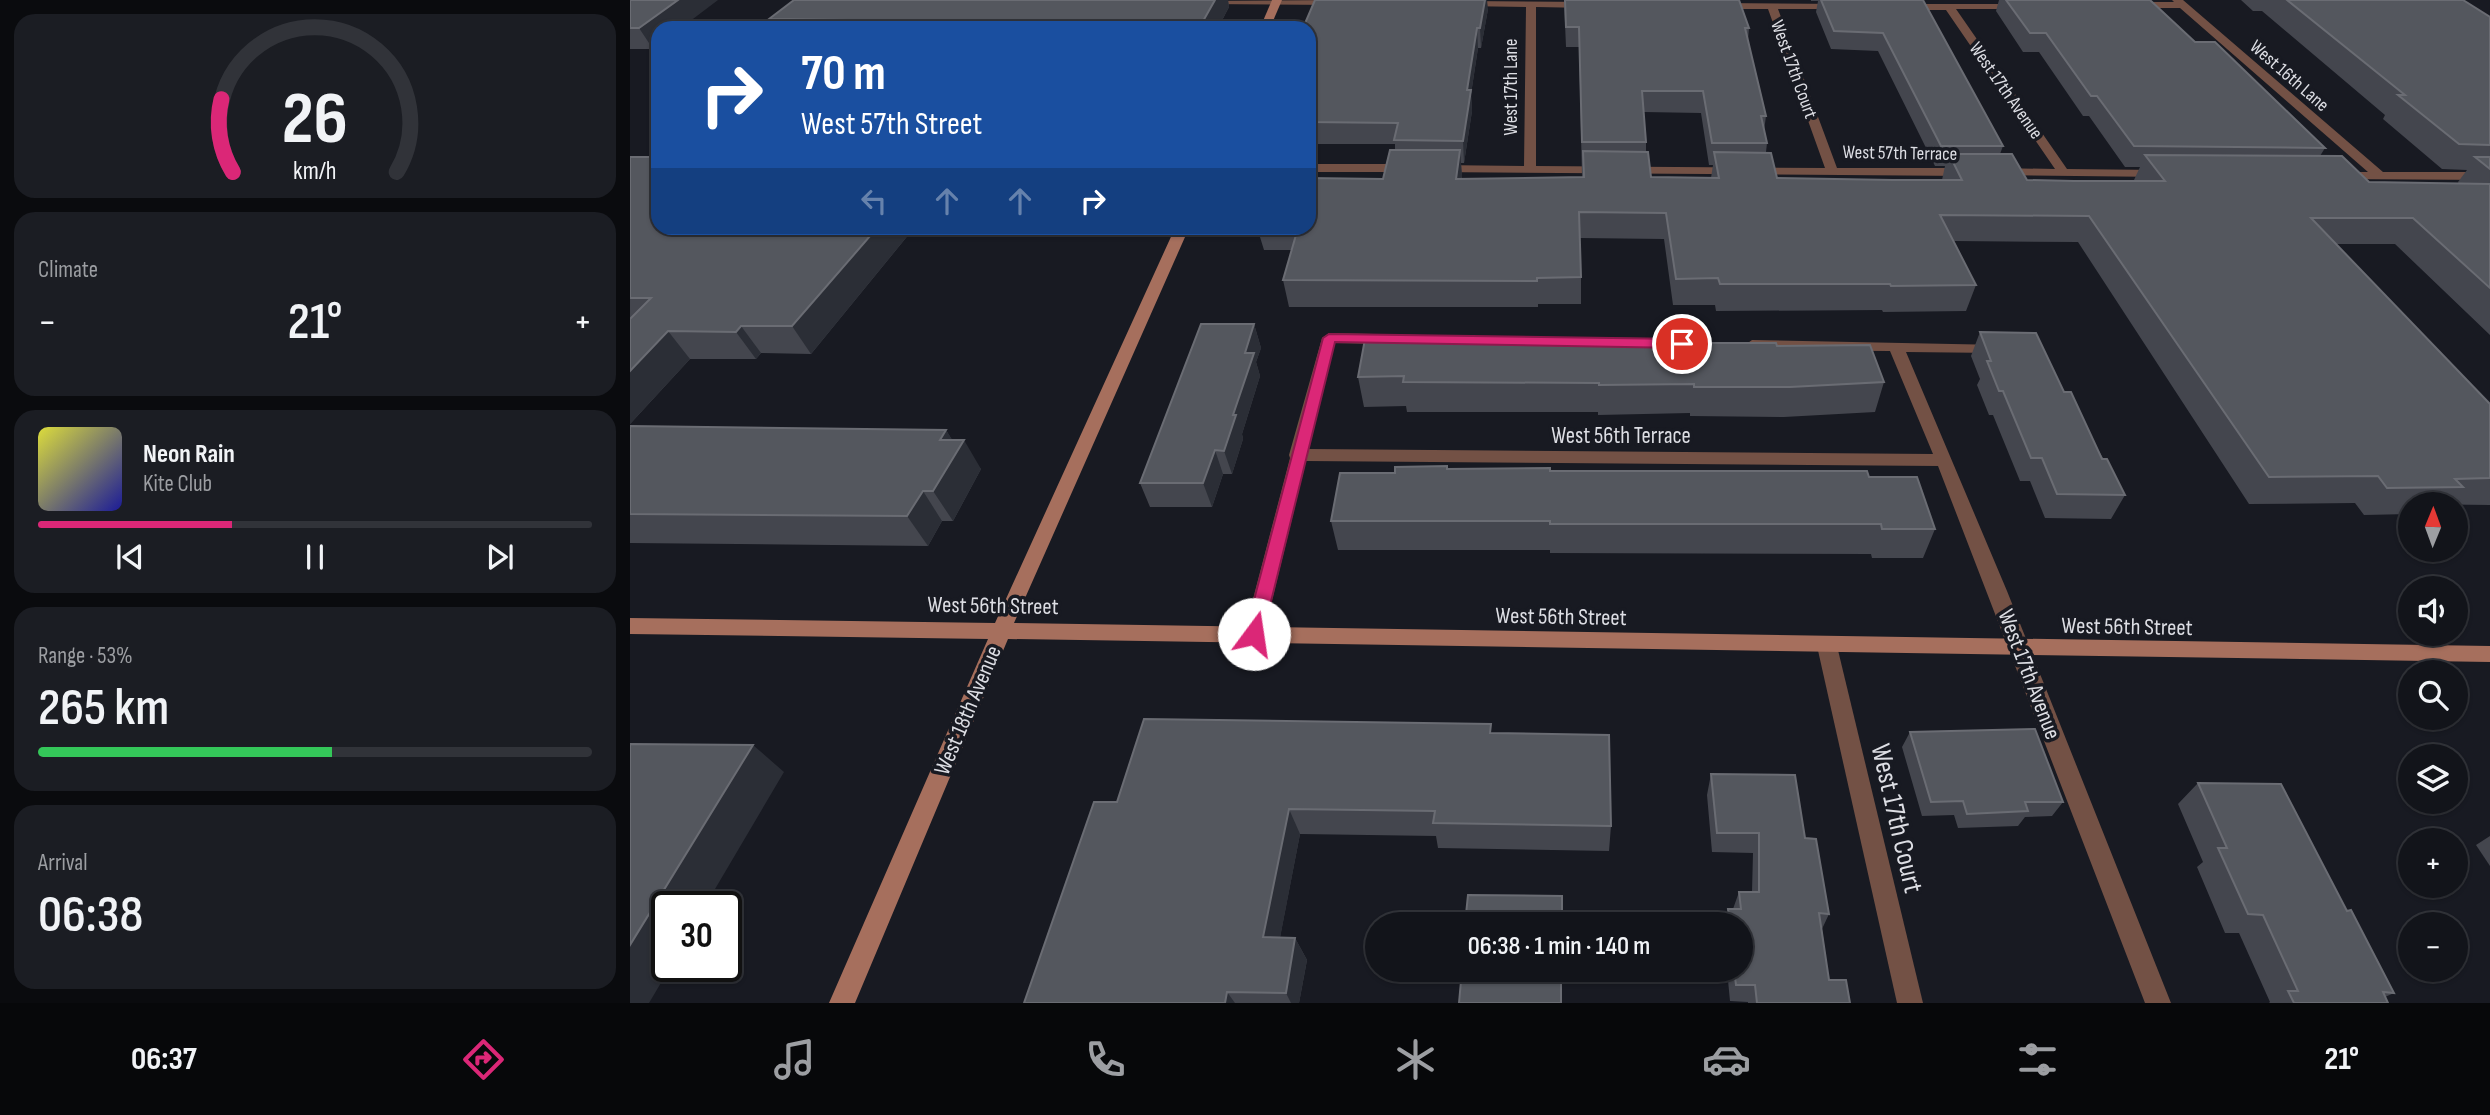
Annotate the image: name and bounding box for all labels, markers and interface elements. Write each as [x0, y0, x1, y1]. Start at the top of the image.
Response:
street label: West 17th Court [1765, 17, 1822, 122]
street label: West 16th Lane [2245, 36, 2333, 117]
street label: West 17th Avenue [1964, 38, 2048, 144]
street label: West 17th Lane [1500, 39, 1523, 135]
text: 70 m [801, 45, 886, 104]
icon: right [686, 49, 777, 140]
text: 26 [282, 76, 348, 164]
text: West 57th Street [801, 105, 982, 144]
street label: West 57th Terrace [1842, 141, 1958, 166]
text: km/h [293, 156, 337, 187]
icon: left [855, 182, 893, 220]
icon: ahead [928, 182, 966, 220]
icon: ahead [1001, 182, 1039, 220]
icon: right [1074, 182, 1112, 220]
text: Climate [38, 256, 98, 284]
text: 21° [288, 291, 342, 354]
text: − [38, 300, 57, 345]
text: + [573, 300, 592, 345]
pin [1652, 314, 1712, 374]
icon: arrive [1663, 325, 1701, 363]
street label: West 56th Terrace [1551, 422, 1691, 450]
text: Neon Rain [143, 439, 235, 470]
text: Kite Club [143, 470, 212, 498]
north arrow [2398, 492, 2468, 562]
map controls [2398, 492, 2468, 982]
icon: previous [111, 538, 149, 576]
icon: pause [296, 538, 334, 576]
icon: next [481, 538, 519, 576]
button: sound [2398, 576, 2468, 646]
street label: West 56th Street [927, 591, 1059, 621]
position arrow [1217, 597, 1291, 671]
street label: West 56th Street [1495, 602, 1627, 632]
street label: West 17th Avenue [1991, 605, 2067, 743]
street label: West 56th Street [2061, 612, 2193, 642]
text: Range · 53% [38, 642, 133, 670]
street label: West 18th Avenue [928, 642, 1008, 779]
button: search [2398, 660, 2468, 730]
text: 265 km [38, 677, 169, 740]
street label: West 17th Court [1863, 741, 1930, 896]
button: layers [2398, 744, 2468, 814]
button: + [2398, 828, 2468, 898]
text: Arrival [38, 849, 87, 877]
text: 06:38 [38, 884, 143, 947]
speed limit sign: 30 [651, 891, 742, 982]
button: − [2398, 912, 2468, 982]
text: 06:38 · 1 min · 140 m [1468, 931, 1650, 962]
icon: directions [459, 1035, 508, 1084]
icon: music [770, 1035, 819, 1084]
icon: phone [1081, 1035, 1130, 1084]
icon: climate [1391, 1035, 1440, 1084]
icon: car [1702, 1035, 1751, 1084]
icon: filters [2013, 1035, 2062, 1084]
text: 06:37 [131, 1040, 197, 1079]
text: 21° [2324, 1040, 2359, 1079]

